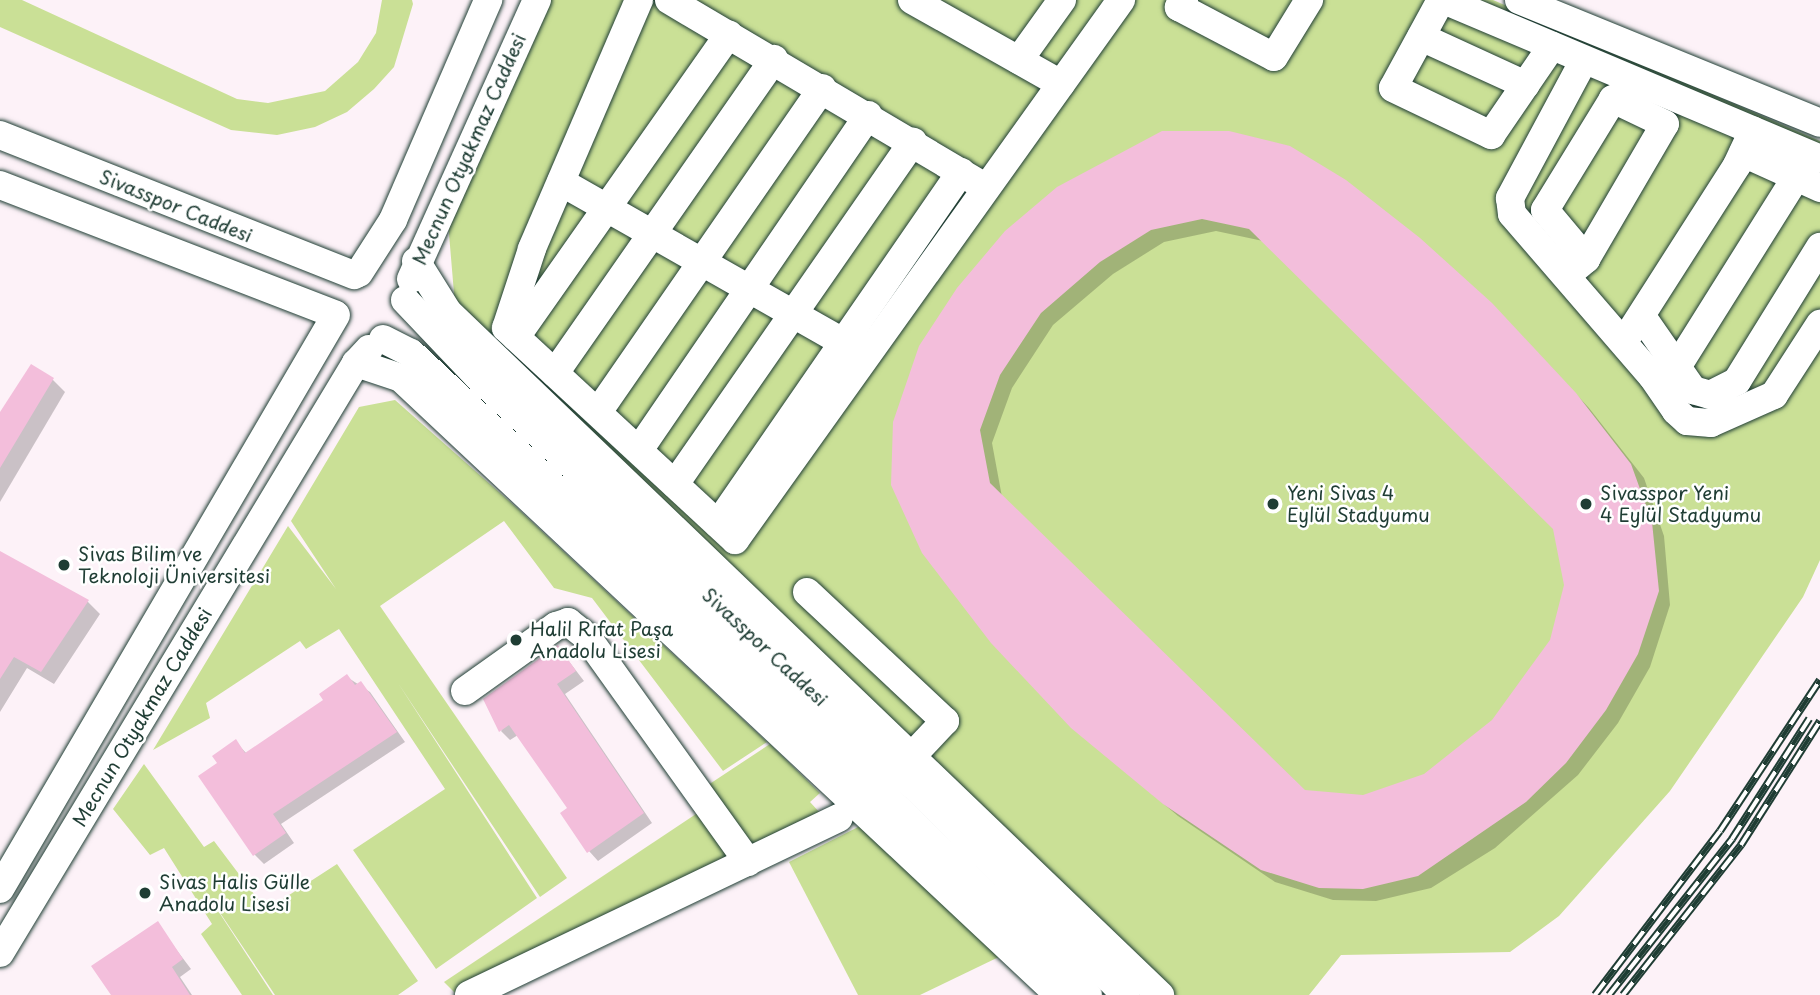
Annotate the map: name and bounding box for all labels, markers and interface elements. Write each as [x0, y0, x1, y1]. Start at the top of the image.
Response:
street label: Mecnun Otyakmaz Caddesi [408, 30, 530, 268]
street label: Sivasspor Caddesi [95, 165, 257, 247]
place label: Yeni Sivas 4 Eylül Stadyumu [1287, 482, 1429, 526]
place label: Sivasspor Yeni 4 Eylül Stadyumu [1600, 482, 1761, 526]
marker: Yeni Sivas 4 Eylül Stadyumu [1265, 496, 1281, 512]
marker: Sivasspor Yeni 4 Eylül Stadyumu [1578, 496, 1594, 512]
place label: Sivas Bilim ve Teknoloji Üniversitesi [78, 543, 269, 587]
marker: Sivas Bilim ve Teknoloji Üniversitesi [56, 557, 72, 573]
street label: Sivasspor Caddesi [697, 583, 833, 711]
street label: Mecnun Otyakmaz Caddesi [68, 604, 216, 830]
place label: Halil Rıfat Paşa Anadolu Lisesi [530, 618, 673, 662]
marker: Halil Rıfat Paşa Anadolu Lisesi [508, 632, 524, 648]
place label: Sivas Halis Gülle Anadolu Lisesi [159, 871, 311, 915]
marker: Sivas Halis Gülle Anadolu Lisesi [137, 885, 153, 901]

